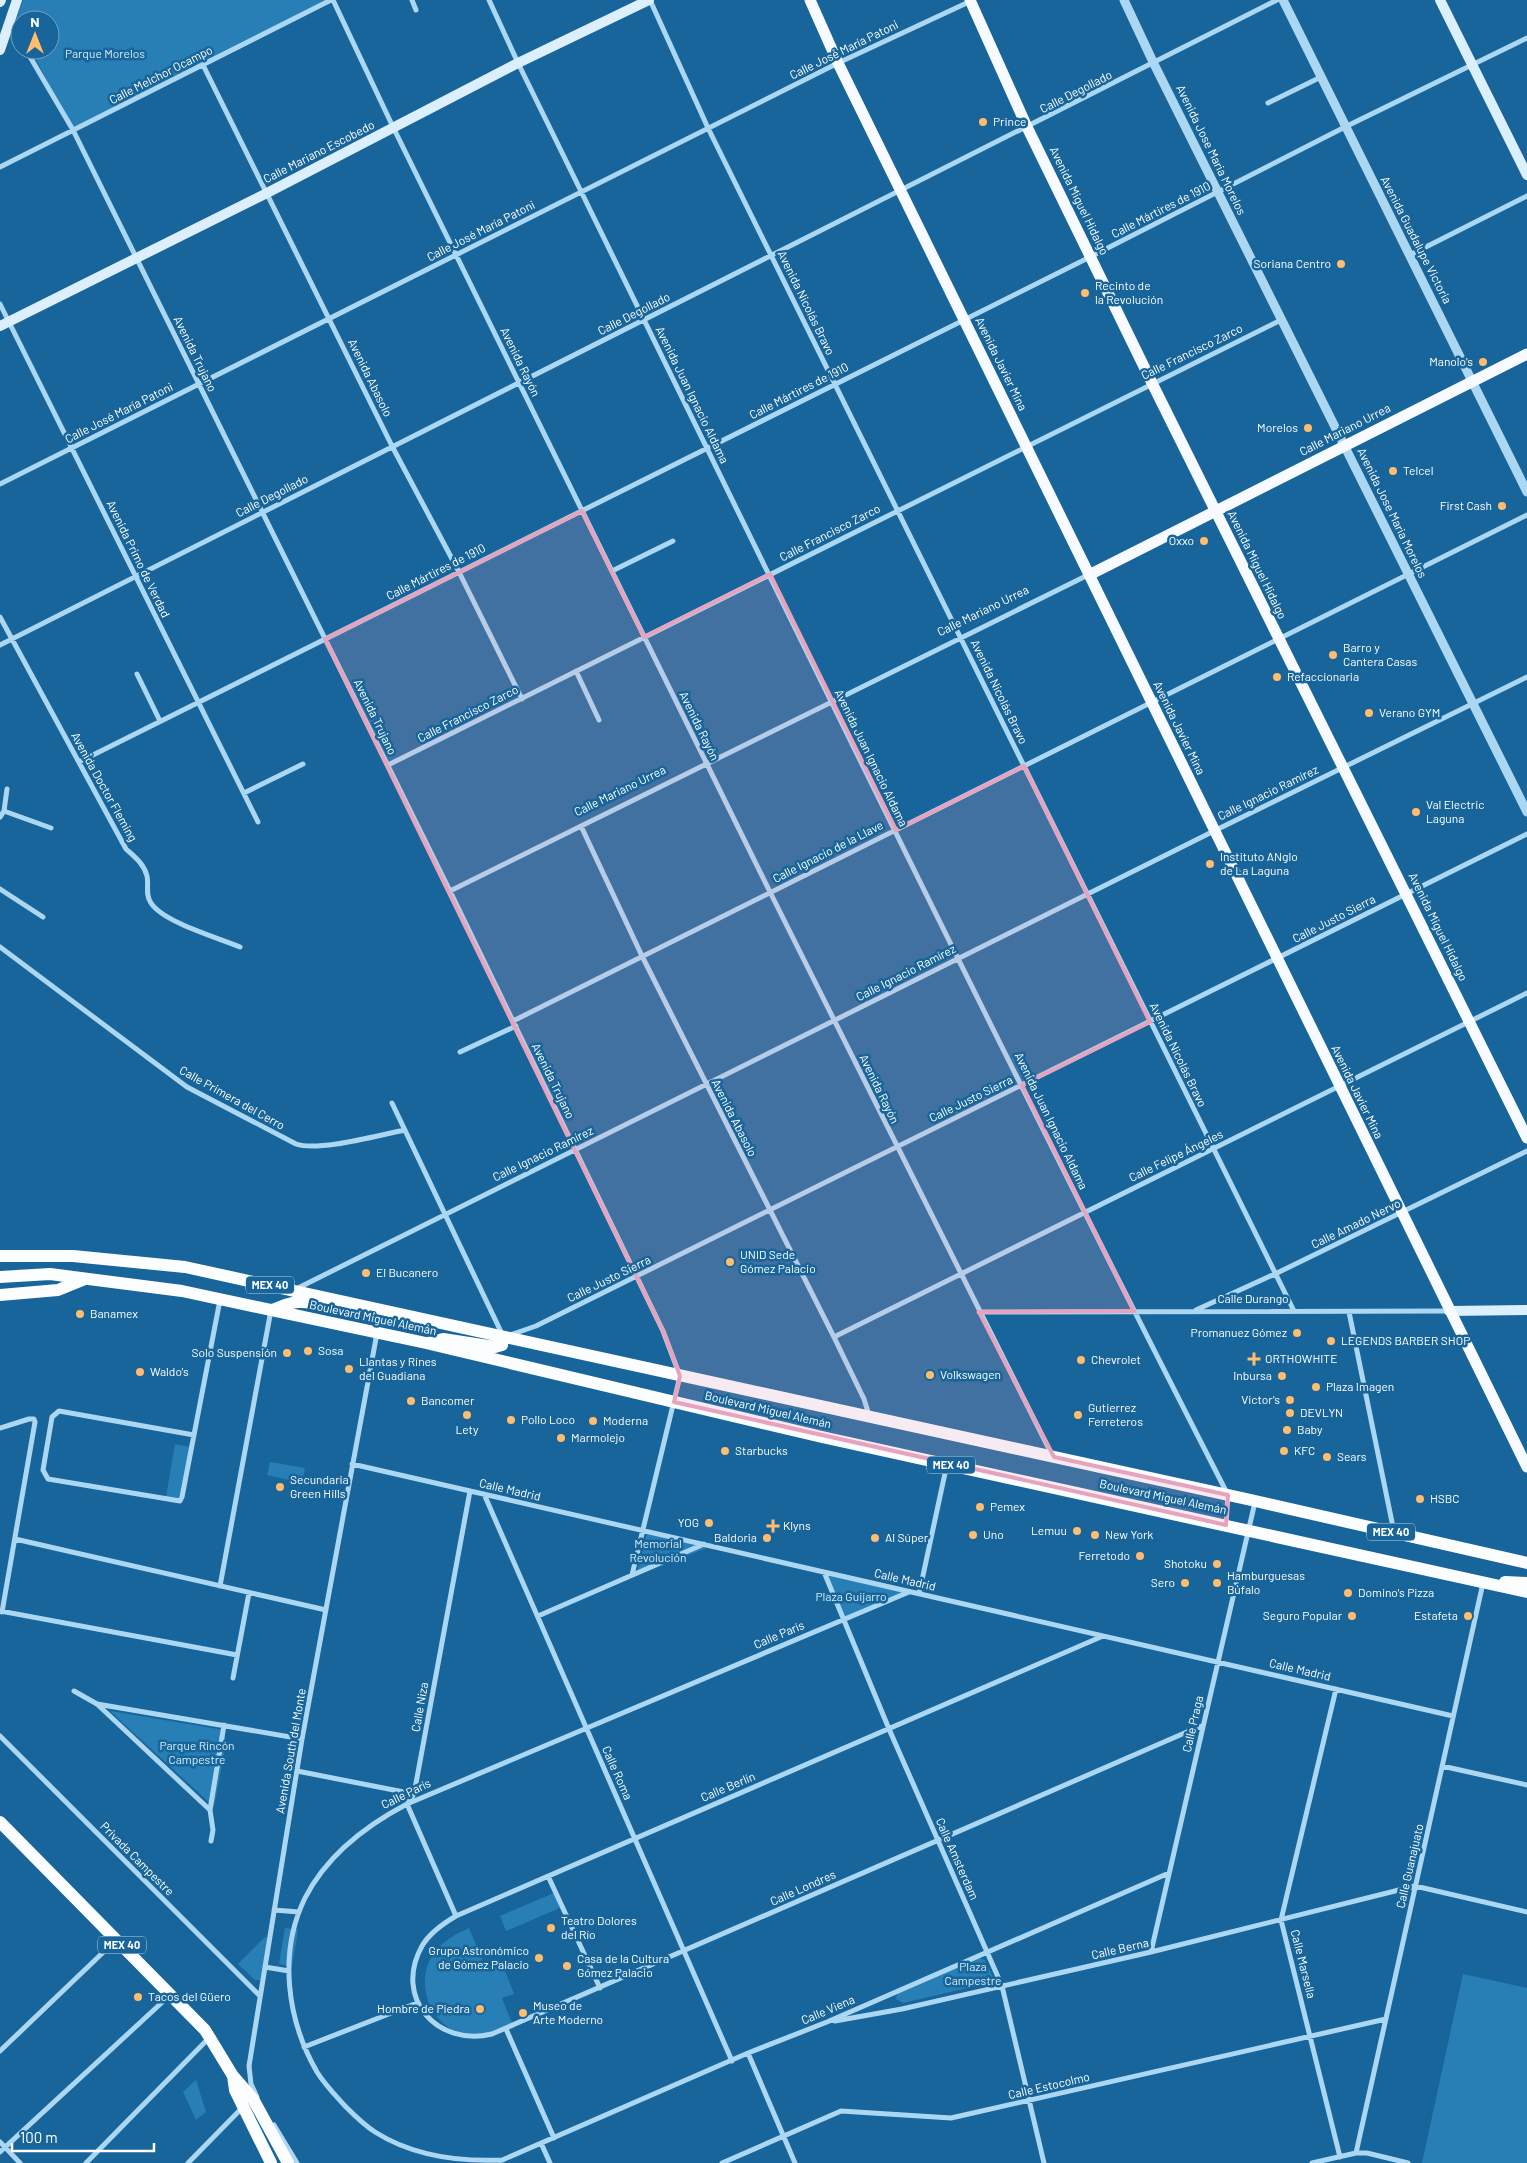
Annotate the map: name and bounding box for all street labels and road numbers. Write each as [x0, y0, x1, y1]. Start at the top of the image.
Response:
street label: Calle José María Patoni [787, 17, 900, 82]
street label: Calle Melchor Ocampo [107, 42, 215, 106]
street label: Calle Degollado [1037, 67, 1114, 115]
street label: Avenida Jose Maria Morelos [1174, 82, 1250, 217]
street label: Calle Mariano Escobedo [261, 117, 377, 185]
street label: Avenida Miguel Hidalgo [1048, 144, 1112, 257]
street label: Avenida Guadalupe Victoria [1379, 173, 1455, 306]
street label: Calle Mártires de 1910 [1109, 178, 1213, 240]
street label: Calle José María Patoni [424, 197, 537, 263]
street label: Avenida Nicolás Bravo [776, 248, 838, 357]
street label: Calle Degollado [595, 289, 672, 337]
street label: Avenida Trujano [172, 313, 220, 394]
street label: Avenida Javier Mina [973, 314, 1031, 413]
street label: Calle Francisco Zarco [1139, 320, 1245, 382]
street label: Avenida Juan Ignacio Aldama [654, 324, 732, 465]
street label: Avenida Rayón [498, 325, 544, 398]
street label: Avenida Abasolo [346, 336, 396, 419]
street label: Calle Mártires de 1910 [747, 359, 851, 421]
street label: Calle José María Patoni [62, 379, 175, 445]
street label: Calle Mariano Urrea [1297, 400, 1392, 458]
street label: Avenida Jose Maria Morelos [1355, 445, 1431, 580]
street label: Calle Degollado [233, 471, 310, 519]
street label: Avenida Primo de Verdad [104, 498, 173, 619]
street label: Calle Francisco Zarco [777, 501, 882, 564]
street label: Avenida Miguel Hidalgo [1226, 508, 1290, 621]
street label: Calle Mártires de 1910 [384, 540, 488, 602]
street label: Calle Mariano Urrea [934, 582, 1031, 638]
street label: Avenida Nicolás Bravo [969, 637, 1031, 746]
street label: Avenida Trujano [352, 676, 400, 757]
street label: Avenida Javier Mina [1151, 678, 1209, 777]
street label: Calle Francisco Zarco [415, 682, 520, 745]
street label: Avenida Juan Ignacio Aldama [833, 687, 911, 828]
street label: Avenida Rayón [677, 689, 723, 762]
street label: Avenida Doctor Fleming [69, 729, 141, 844]
street label: Calle Mariano Urrea [571, 762, 668, 818]
street label: Calle Ignacio Ramírez [1215, 762, 1320, 823]
street label: Calle Ignacio de la Llave [770, 817, 885, 885]
street label: Avenida Miguel Hidalgo [1407, 870, 1471, 983]
street label: Calle Justo Sierra [1290, 891, 1377, 945]
street label: Calle Ignacio Ramírez [853, 941, 958, 1003]
street label: Avenida Nicolás Bravo [1148, 1000, 1210, 1109]
street label: Avenida Trujano [530, 1040, 578, 1121]
street label: Avenida Javier Mina [1329, 1042, 1387, 1141]
street label: Avenida Juan Ignacio Aldama [1013, 1050, 1091, 1191]
street label: Avenida Rayón [857, 1052, 903, 1125]
street label: Calle Primera del Cerro [177, 1062, 288, 1132]
street label: Calle Justo Sierra [927, 1072, 1015, 1124]
street label: Avenida Abasolo [709, 1076, 760, 1159]
street label: Calle Ignacio Ramírez [490, 1123, 595, 1184]
street label: Calle Felipe Ángeles [1126, 1126, 1225, 1184]
street label: Calle Amado Nervo [1309, 1195, 1403, 1251]
street label: Calle Justo Sierra [565, 1252, 653, 1304]
road number: MEX 40 [246, 1276, 294, 1294]
street label: Calle Durango [1217, 1291, 1289, 1305]
street label: Boulevard Miguel Alemán [308, 1297, 438, 1337]
street label: Boulevard Miguel Alemán [704, 1388, 833, 1430]
road number: MEX 40 [927, 1456, 975, 1474]
street label: Calle Madrid [478, 1475, 542, 1503]
street label: Boulevard Miguel Alemán [1098, 1476, 1228, 1516]
road number: MEX 40 [1367, 1524, 1415, 1540]
street label: Calle Madrid [873, 1565, 937, 1593]
street label: Calle París [751, 1617, 806, 1651]
street label: Calle Madrid [1268, 1655, 1332, 1683]
street label: Calle Niza [408, 1681, 430, 1733]
street label: Avenida South del Monte [272, 1687, 308, 1815]
street label: Calle Praga [1179, 1694, 1205, 1753]
street label: Calle Roma [600, 1743, 636, 1802]
street label: Calle Berlín [698, 1768, 757, 1804]
street label: Calle París [378, 1775, 433, 1811]
street label: Calle Amsterdam [934, 1815, 982, 1902]
street label: Privada Campestre [98, 1819, 177, 1898]
street label: Calle Guanajuato [1392, 1822, 1426, 1909]
street label: Calle Londres [768, 1866, 838, 1908]
street label: Calle Marsella [1289, 1928, 1319, 2000]
street label: Calle Berna [1090, 1935, 1150, 1961]
road number: MEX 40 [98, 1936, 146, 1954]
street label: Calle Viena [799, 1992, 856, 2027]
street label: Calle Estocolmo [1007, 2069, 1091, 2101]

